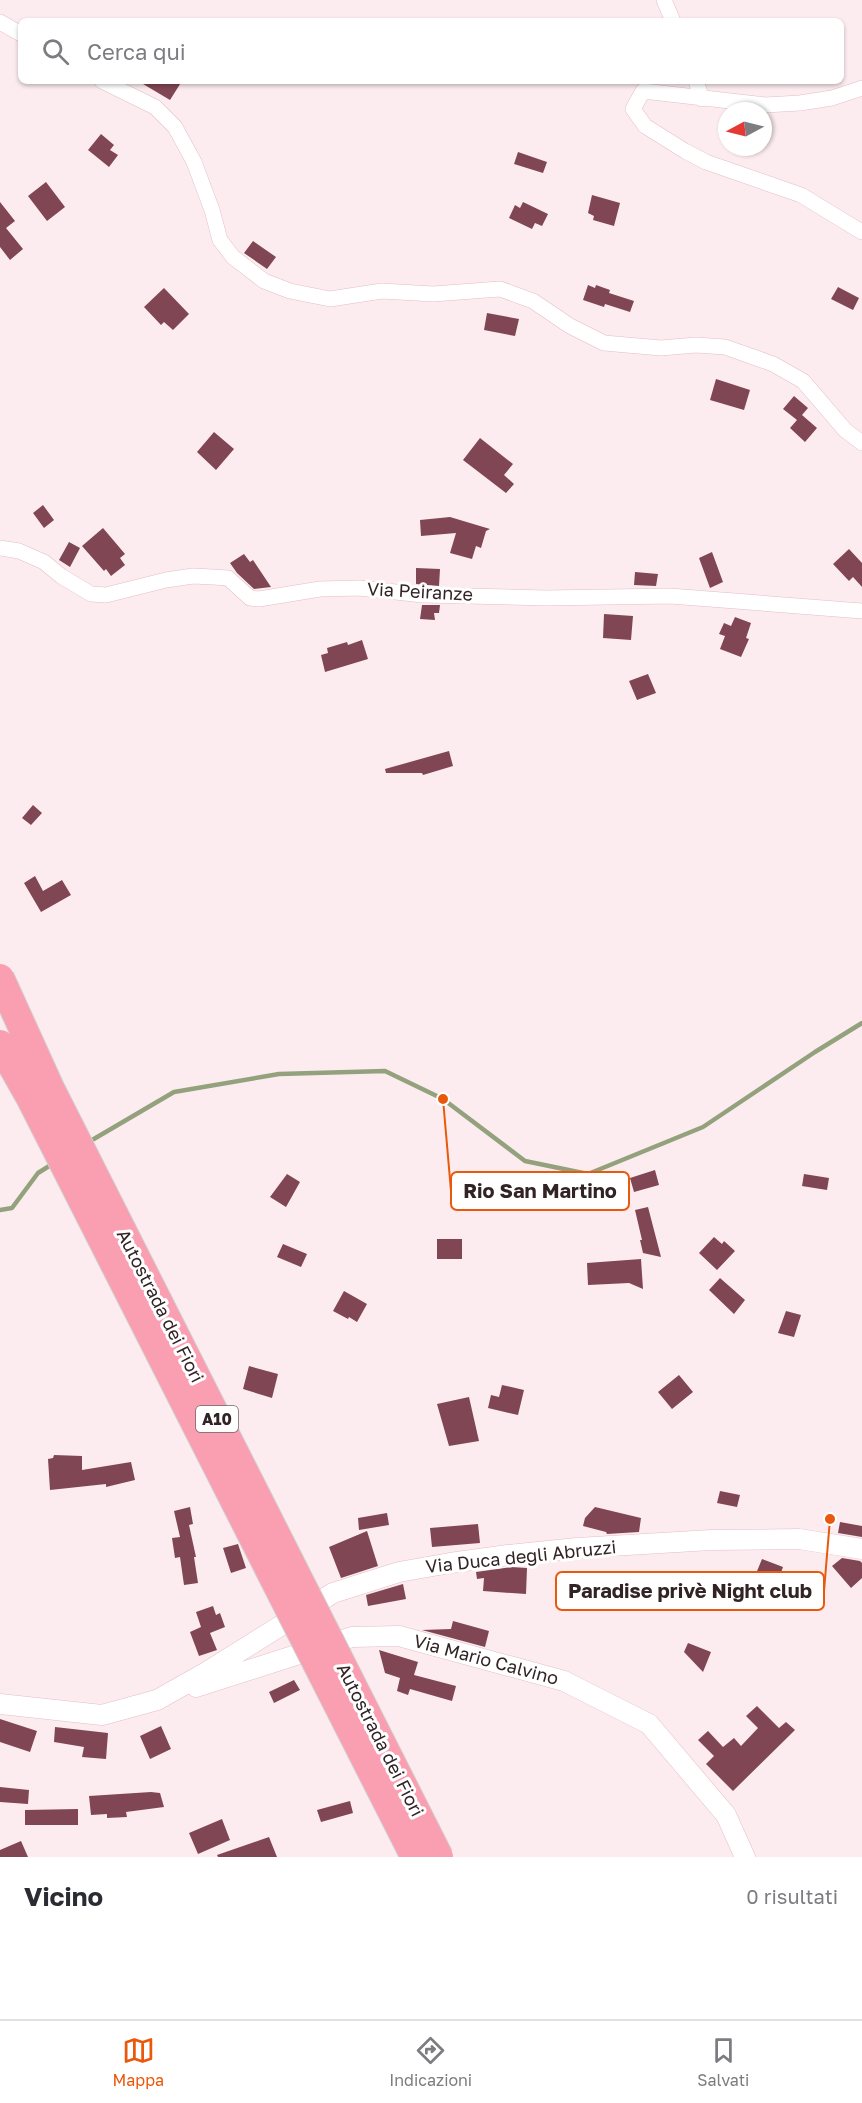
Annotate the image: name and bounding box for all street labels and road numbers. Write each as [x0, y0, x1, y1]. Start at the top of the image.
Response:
street label: Via Peiranze [366, 577, 474, 605]
street label: Autostrada dei Fiori [113, 1225, 209, 1386]
road number: A10 [196, 1406, 238, 1432]
street label: Via Duca degli Abruzzi [424, 1535, 617, 1577]
street label: Via Mario Calvino [411, 1629, 561, 1689]
street label: Autostrada dei Fiori [333, 1659, 429, 1820]

